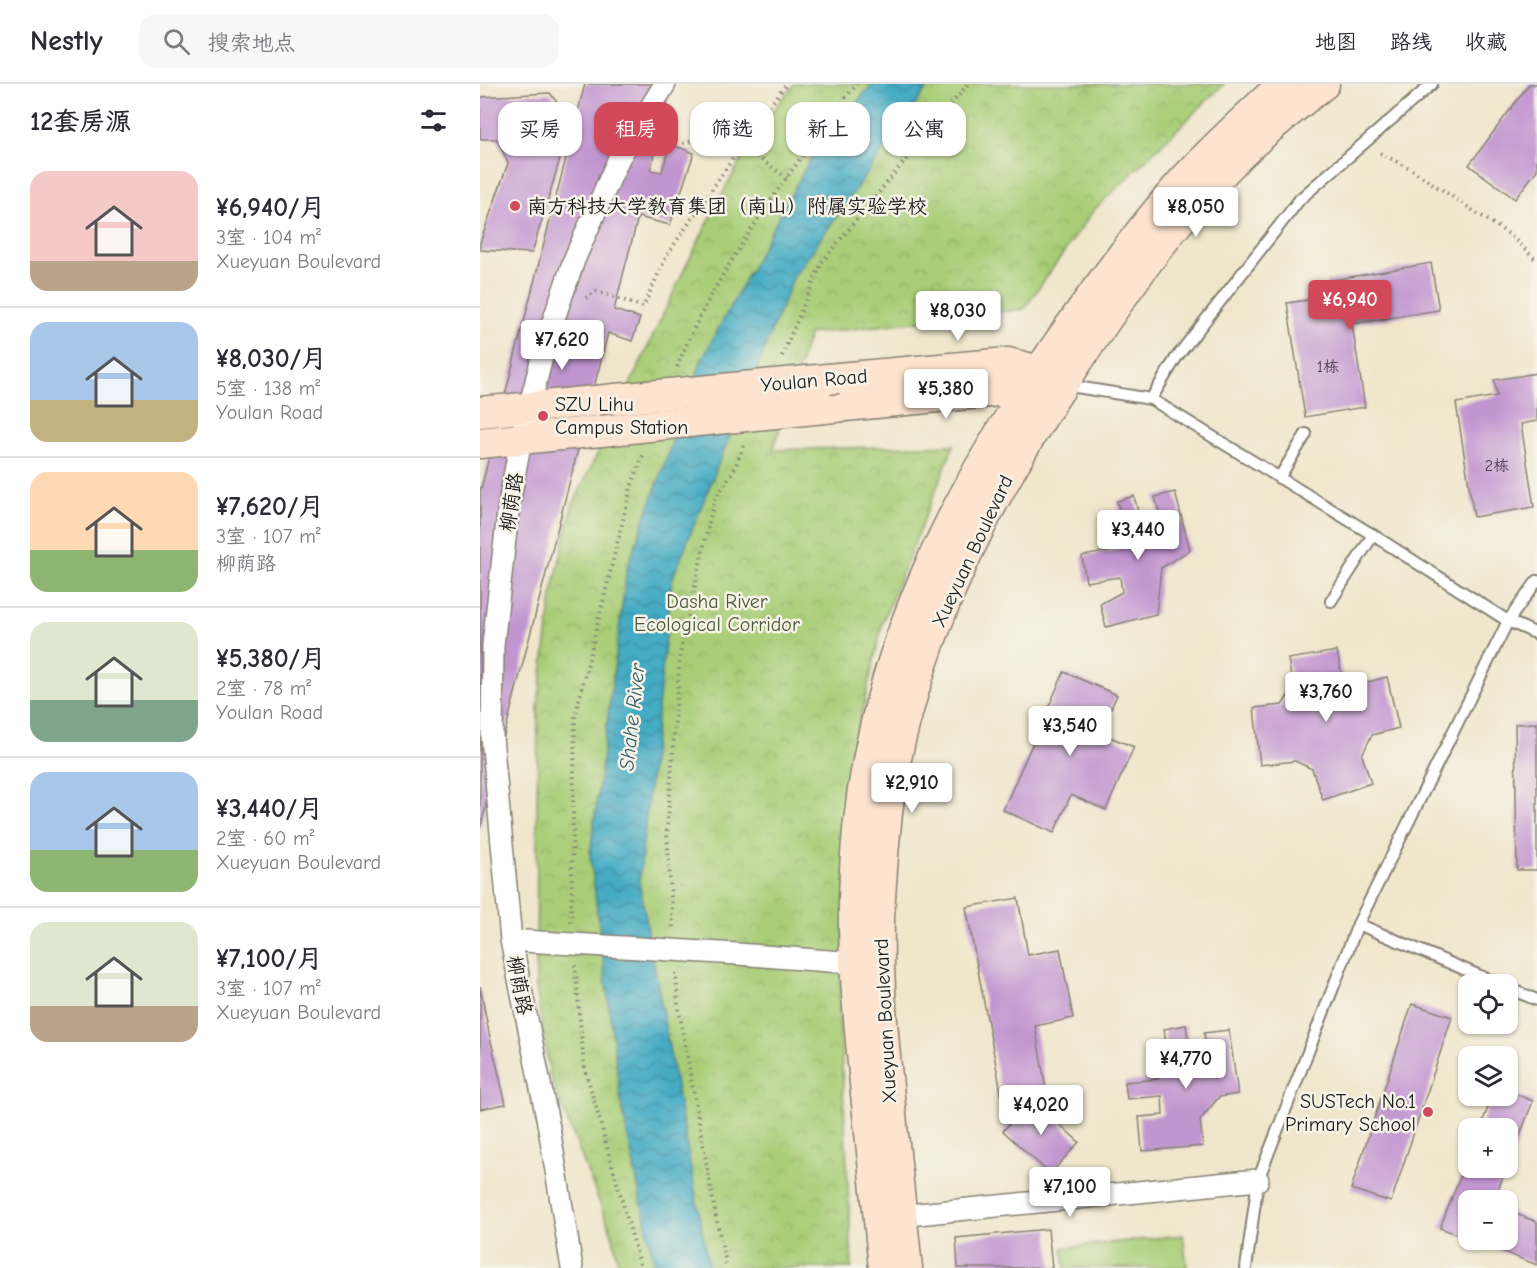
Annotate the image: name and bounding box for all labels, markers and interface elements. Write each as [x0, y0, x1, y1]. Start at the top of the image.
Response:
search box [139, 14, 559, 68]
text: Nestly [30, 25, 103, 57]
icon: search [160, 25, 193, 58]
text: 搜索地点 [208, 30, 296, 56]
text: 地图 [1315, 30, 1357, 54]
text: 路线 [1390, 30, 1432, 54]
text: 收藏 [1465, 30, 1507, 54]
chip: 买房 [498, 102, 582, 156]
chip: 租房 [594, 102, 678, 156]
chip: 筛选 [690, 102, 774, 156]
chip: 新上 [786, 102, 870, 156]
chip: 公寓 [882, 102, 966, 156]
icon: filters [417, 104, 450, 137]
text: 12套房源 [30, 107, 131, 137]
pin: ¥8,050 [1147, 187, 1245, 238]
text: ¥6,940/月 [216, 193, 325, 223]
icon: home [78, 195, 150, 267]
place label: 南方科技大学教育集团（南山）附属实验学校 [527, 195, 927, 218]
text: ¥8,050 [1167, 195, 1225, 218]
marker: 南方科技大学教育集团（南山）附属实验学校 [508, 199, 522, 213]
text: 3室 · 104 m² [216, 226, 321, 249]
text: Xueyuan Boulevard [216, 250, 381, 273]
pin: ¥6,940 [1301, 280, 1399, 331]
text: ¥6,940 [1322, 288, 1378, 311]
pin: ¥8,030 [909, 291, 1007, 342]
text: ¥8,030 [930, 299, 986, 322]
pin: ¥7,620 [513, 320, 611, 371]
text: ¥7,620 [535, 328, 589, 351]
text: ¥8,030/月 [216, 344, 327, 374]
icon: home [78, 346, 150, 418]
house number: 1栋 [1317, 358, 1339, 376]
street label: Youlan Road [760, 364, 868, 397]
pin: ¥5,380 [897, 369, 995, 420]
text: 5室 · 138 m² [216, 377, 320, 400]
text: ¥5,380 [918, 377, 974, 400]
place label: SZU Lihu Campus Station [555, 393, 688, 439]
text: Youlan Road [216, 401, 323, 424]
marker: SZU Lihu Campus Station [536, 409, 550, 423]
house number: 2栋 [1485, 457, 1509, 475]
street label: 柳荫路 [495, 470, 528, 534]
street label: Xueyuan Boulevard [927, 472, 1018, 631]
text: ¥7,620/月 [216, 492, 324, 522]
icon: home [78, 496, 150, 568]
pin: ¥3,440 [1089, 510, 1187, 561]
text: ¥3,440 [1111, 518, 1165, 541]
text: 3室 · 107 m² [216, 525, 321, 548]
text: 柳荫路 [216, 552, 276, 575]
park label: Dasha River Ecological Corridor [634, 590, 800, 636]
text: ¥5,380/月 [216, 644, 326, 674]
icon: home [78, 646, 150, 718]
water label: Shahe River [614, 661, 650, 772]
pin: ¥3,760 [1277, 672, 1375, 723]
text: 2室 · 78 m² [216, 677, 311, 700]
text: ¥3,760 [1299, 680, 1353, 703]
text: Youlan Road [216, 701, 323, 724]
pin: ¥3,540 [1021, 706, 1119, 757]
text: ¥3,540 [1043, 714, 1097, 737]
pin: ¥2,910 [863, 763, 961, 814]
text: ¥2,910 [885, 771, 939, 794]
text: ¥3,440/月 [216, 794, 323, 824]
icon: home [78, 796, 150, 868]
text: 2室 · 60 m² [216, 827, 315, 850]
text: Xueyuan Boulevard [216, 851, 381, 874]
street label: Xueyuan Boulevard [870, 938, 901, 1104]
text: ¥7,100/月 [216, 944, 323, 974]
icon: home [78, 946, 150, 1018]
street label: 柳荫路 [502, 953, 537, 1018]
map controls [1458, 974, 1518, 1250]
button: locate [1458, 974, 1518, 1034]
text: 3室 · 107 m² [216, 977, 321, 1000]
text: Xueyuan Boulevard [216, 1001, 381, 1024]
pin: ¥4,770 [1137, 1039, 1235, 1090]
button: layers [1458, 1046, 1518, 1106]
text: ¥4,770 [1160, 1047, 1212, 1070]
pin: ¥4,020 [992, 1085, 1090, 1136]
place label: SUSTech No.1 Primary School [1285, 1090, 1416, 1136]
text: ¥4,020 [1013, 1093, 1069, 1116]
marker: SUSTech No.1 Primary School [1421, 1105, 1435, 1119]
button: + [1458, 1118, 1518, 1178]
pin: ¥7,100 [1021, 1167, 1119, 1218]
text: ¥7,100 [1043, 1175, 1097, 1198]
button: − [1458, 1190, 1518, 1250]

